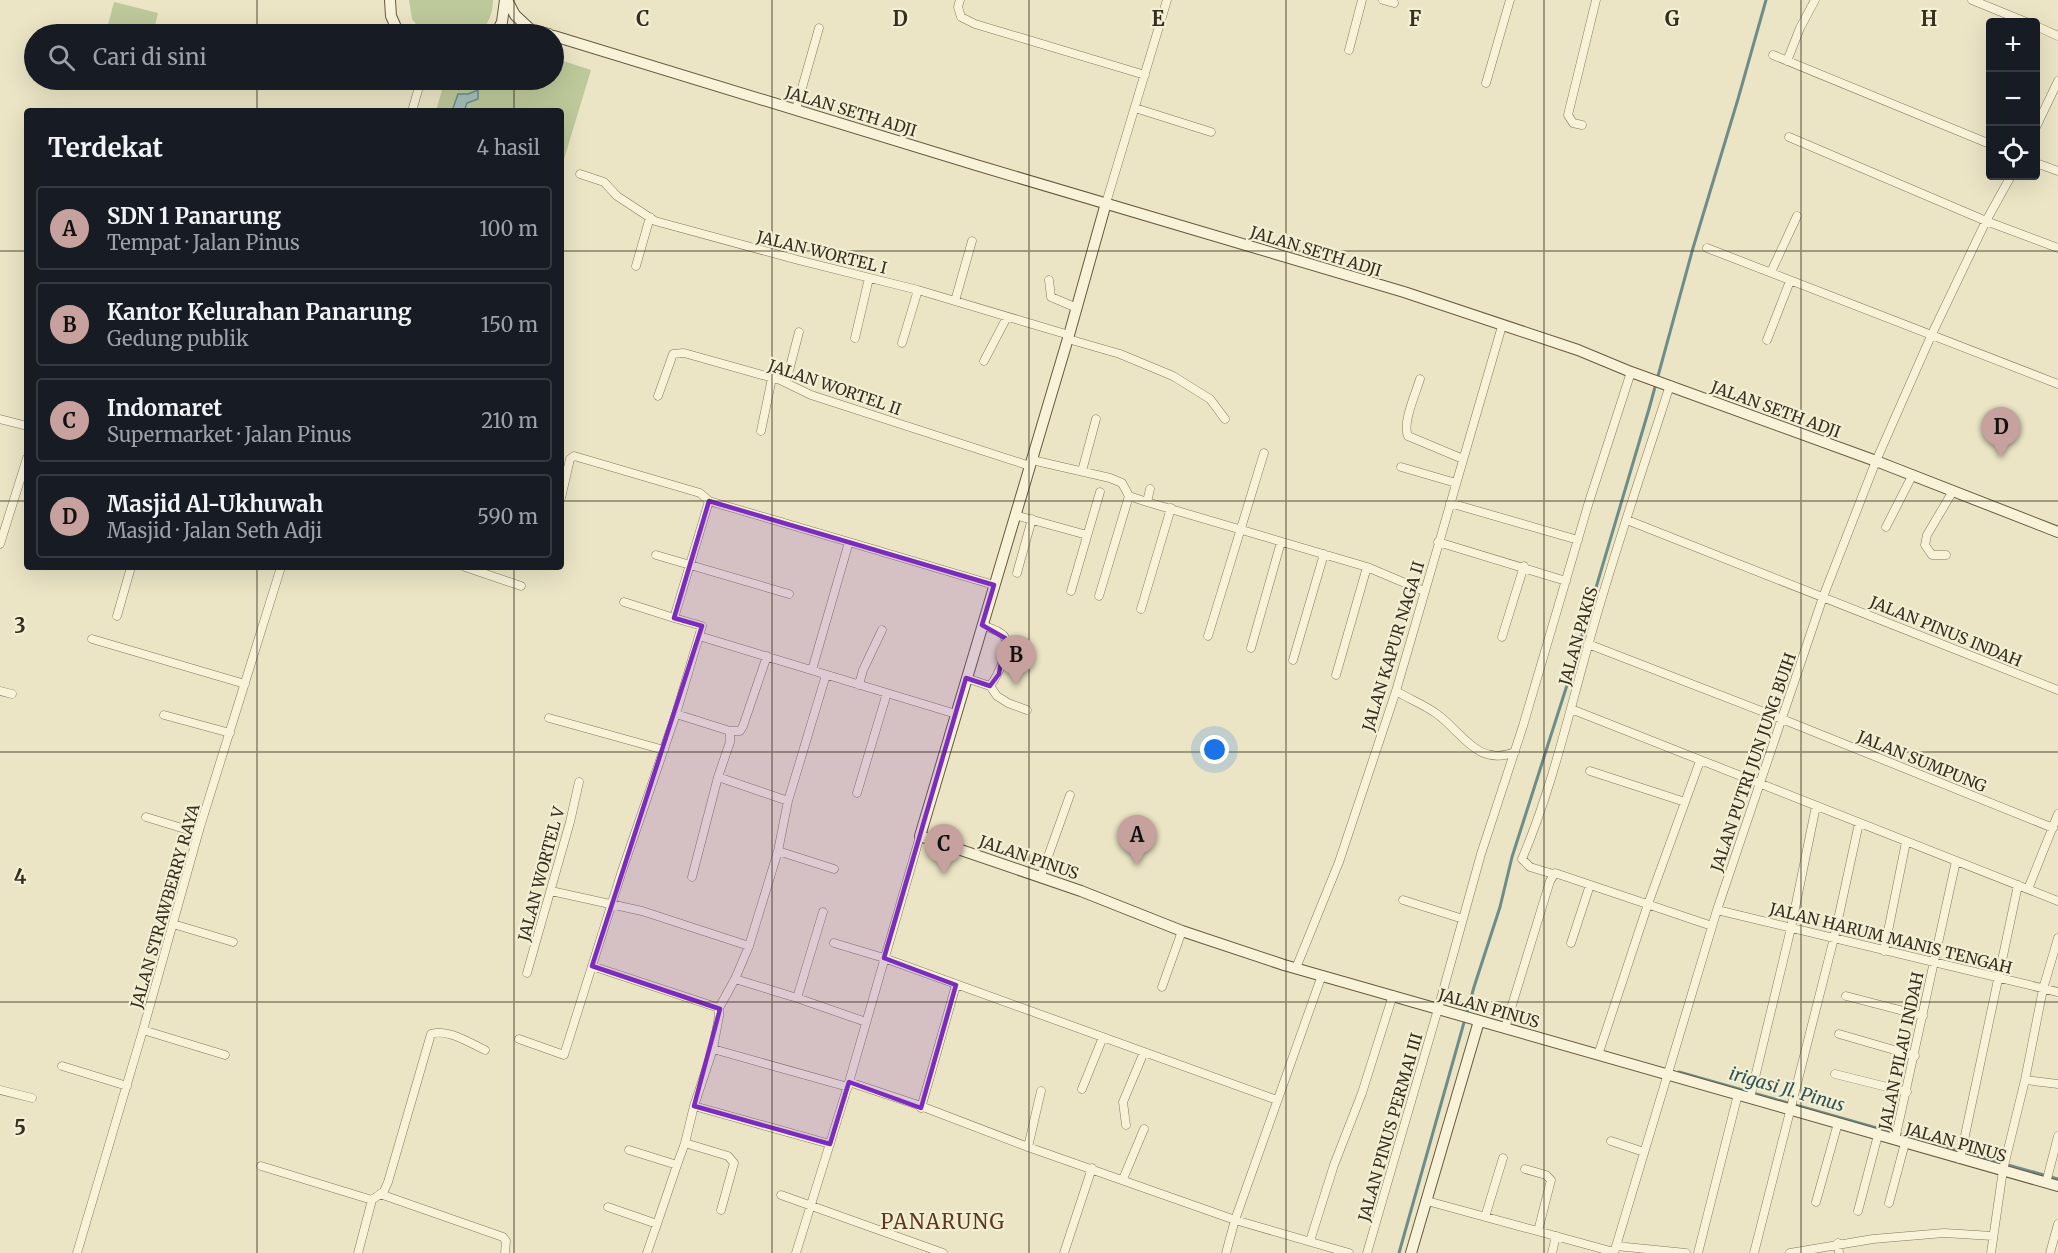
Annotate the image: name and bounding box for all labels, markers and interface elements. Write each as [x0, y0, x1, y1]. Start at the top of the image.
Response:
text: C [636, 6, 650, 31]
text: D [892, 6, 908, 31]
text: E [1151, 6, 1165, 31]
text: F [1409, 6, 1422, 31]
text: G [1665, 6, 1680, 31]
text: H [1921, 6, 1937, 31]
map controls [1986, 18, 2040, 180]
button: + [1986, 18, 2040, 72]
search box [24, 24, 564, 90]
icon: search [45, 41, 78, 74]
text: Cari di sini [93, 43, 207, 71]
button: − [1986, 72, 2040, 126]
street label: JALAN SETH ADJI [782, 81, 919, 141]
button: locate [1986, 126, 2040, 180]
text: Terdekat [48, 131, 163, 164]
text: 4 hasil [477, 135, 540, 160]
text: SDN 1 Panarung [107, 202, 281, 230]
text: A [62, 216, 77, 241]
text: 100 m [479, 216, 538, 241]
street label: JALAN SETH ADJI [1247, 221, 1384, 281]
street label: JALAN WORTEL I [754, 226, 889, 278]
text: Tempat · Jalan Pinus [107, 230, 300, 255]
text: Kantor Kelurahan Panarung [107, 298, 412, 326]
text: B [63, 312, 76, 337]
text: 150 m [481, 312, 538, 337]
text: Gedung publik [107, 326, 249, 351]
street label: JALAN WORTEL II [765, 355, 904, 419]
street label: JALAN SETH ADJI [1708, 376, 1844, 442]
text: Indomaret [107, 394, 222, 422]
text: C [63, 408, 76, 433]
text: 210 m [481, 408, 538, 433]
pin: D [1982, 408, 2020, 457]
text: Supermarket · Jalan Pinus [107, 422, 351, 447]
text: Masjid Al-Ukhuwah [107, 490, 323, 518]
text: D [62, 504, 77, 529]
text: 590 m [477, 504, 538, 529]
text: Masjid · Jalan Seth Adji [107, 518, 322, 543]
street label: JALAN KAPUR NAGA II [1357, 559, 1428, 734]
street label: JALAN PAKIS [1554, 584, 1602, 689]
street label: JALAN PINUS INDAH [1866, 591, 2025, 671]
text: 3 [14, 613, 26, 638]
pin: B [996, 636, 1036, 685]
street label: JALAN PUTRI JUN JUNG BUIH [1706, 650, 1800, 875]
street label: JALAN SUMPUNG [1853, 726, 1990, 796]
your location [1200, 735, 1229, 764]
street label: JALAN STRAWBERRY RAYA [126, 801, 204, 1012]
street label: JALAN WORTEL V [513, 804, 569, 944]
pin: A [1118, 816, 1156, 865]
pin: C [924, 824, 964, 874]
street label: JALAN PINUS [975, 830, 1082, 883]
text: 4 [14, 864, 27, 889]
street label: JALAN HARUM MANIS TENGAH [1767, 898, 2014, 978]
street label: JALAN PILAU INDAH [1874, 970, 1928, 1133]
street label: JALAN PINUS [1435, 984, 1542, 1032]
street label: JALAN PINUS PERMAI III [1353, 1030, 1427, 1224]
water label: irigasi Jl. Pinus [1727, 1062, 1847, 1116]
text: 5 [14, 1115, 26, 1140]
street label: JALAN PINUS [1902, 1118, 2009, 1166]
district label: PANARUNG [880, 1209, 1006, 1234]

